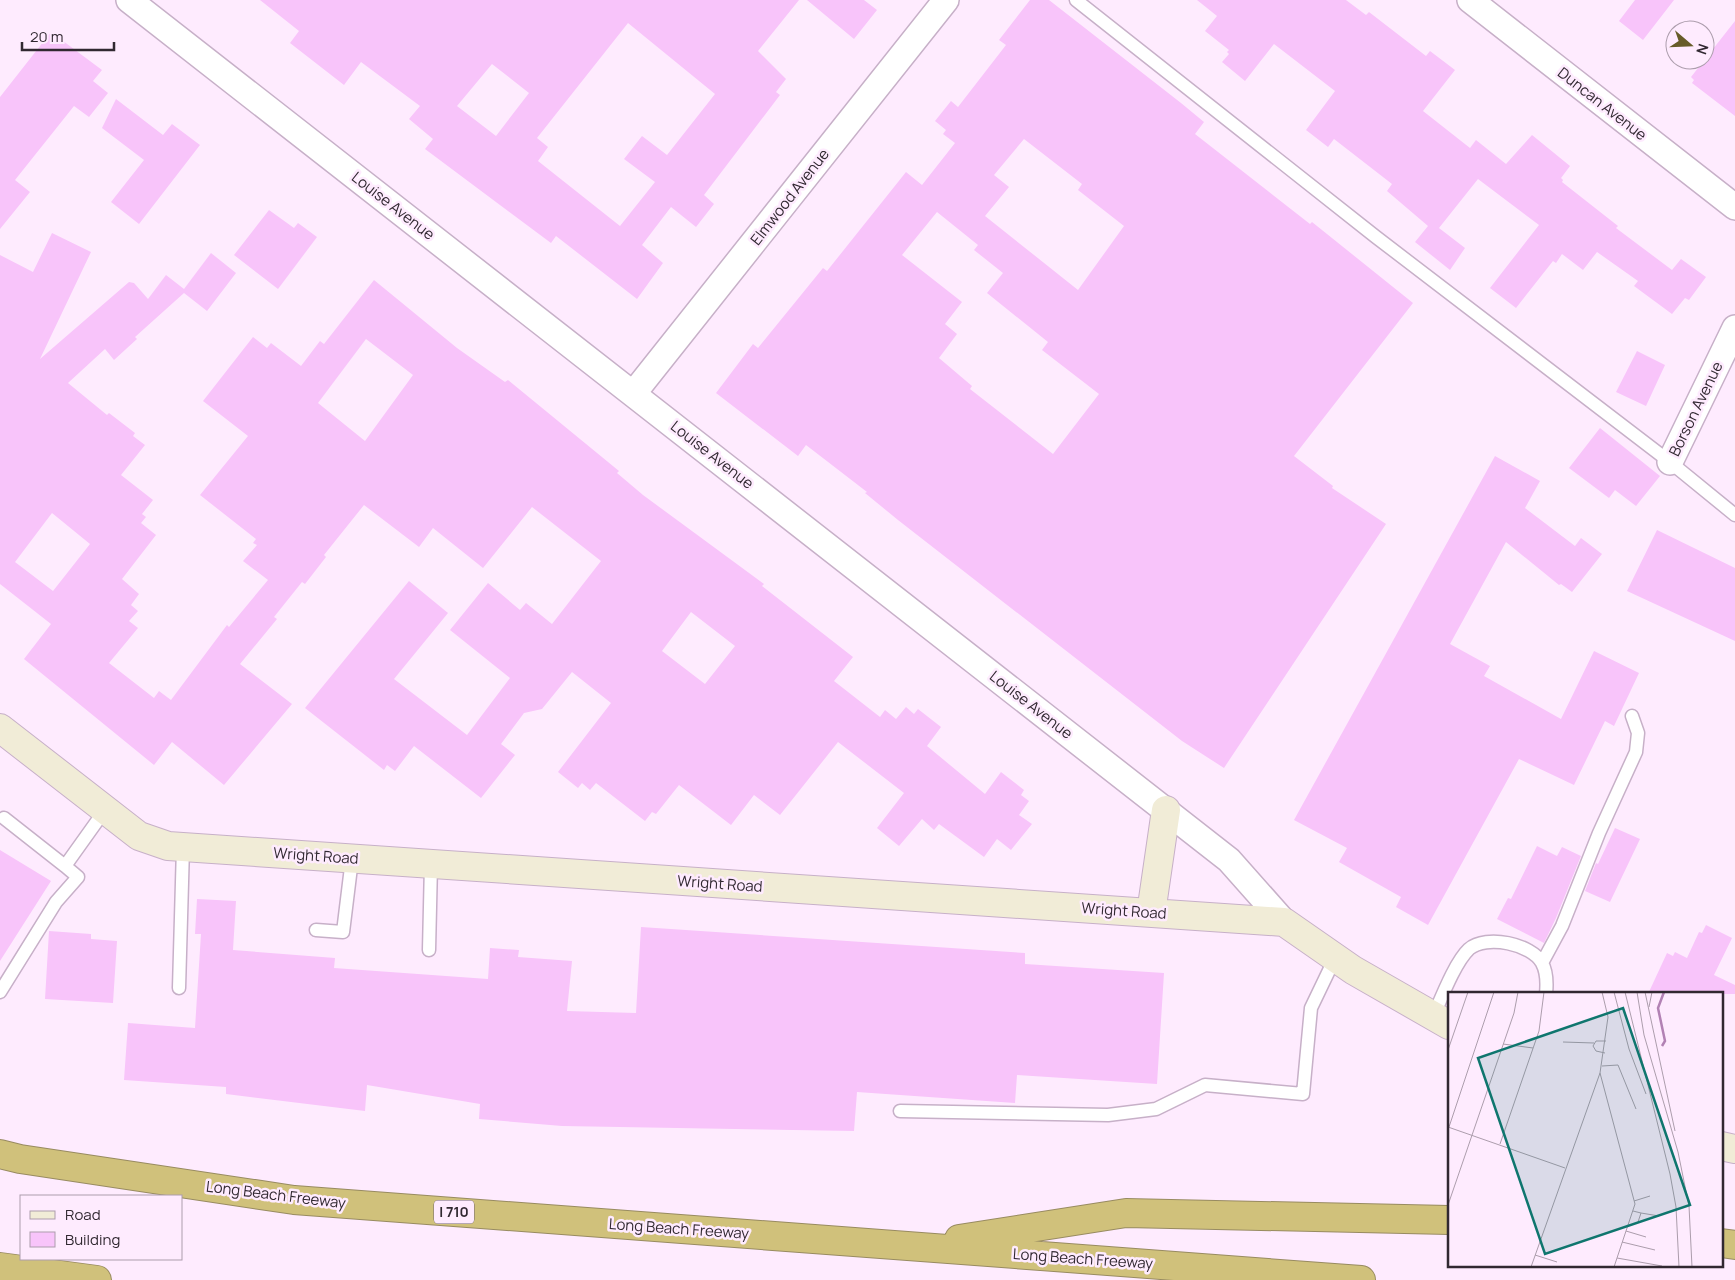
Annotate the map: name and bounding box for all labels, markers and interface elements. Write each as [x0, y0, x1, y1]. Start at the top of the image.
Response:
scale bar [22, 20, 115, 52]
north arrow [1665, 20, 1715, 70]
text: 20 m [30, 26, 63, 47]
text: N [1692, 42, 1713, 57]
street label: Duncan Avenue [1553, 62, 1651, 145]
street label: Elmwood Avenue [745, 144, 834, 249]
street label: Louise Avenue [347, 167, 439, 245]
street label: Borson Avenue [1663, 358, 1728, 460]
street label: Louise Avenue [666, 416, 758, 494]
street label: Louise Avenue [985, 666, 1077, 744]
street label: Wright Road [273, 842, 359, 869]
street label: Wright Road [677, 870, 763, 897]
street label: Wright Road [1081, 897, 1167, 924]
inset map [1448, 992, 1722, 1268]
street label: Long Beach Freeway [205, 1176, 347, 1214]
legend [20, 1195, 182, 1260]
road number: I 710 [434, 1200, 474, 1224]
text: Road [65, 1204, 101, 1225]
street label: Long Beach Freeway [608, 1213, 750, 1244]
text: Building [65, 1229, 120, 1250]
street label: Long Beach Freeway [1012, 1243, 1154, 1274]

